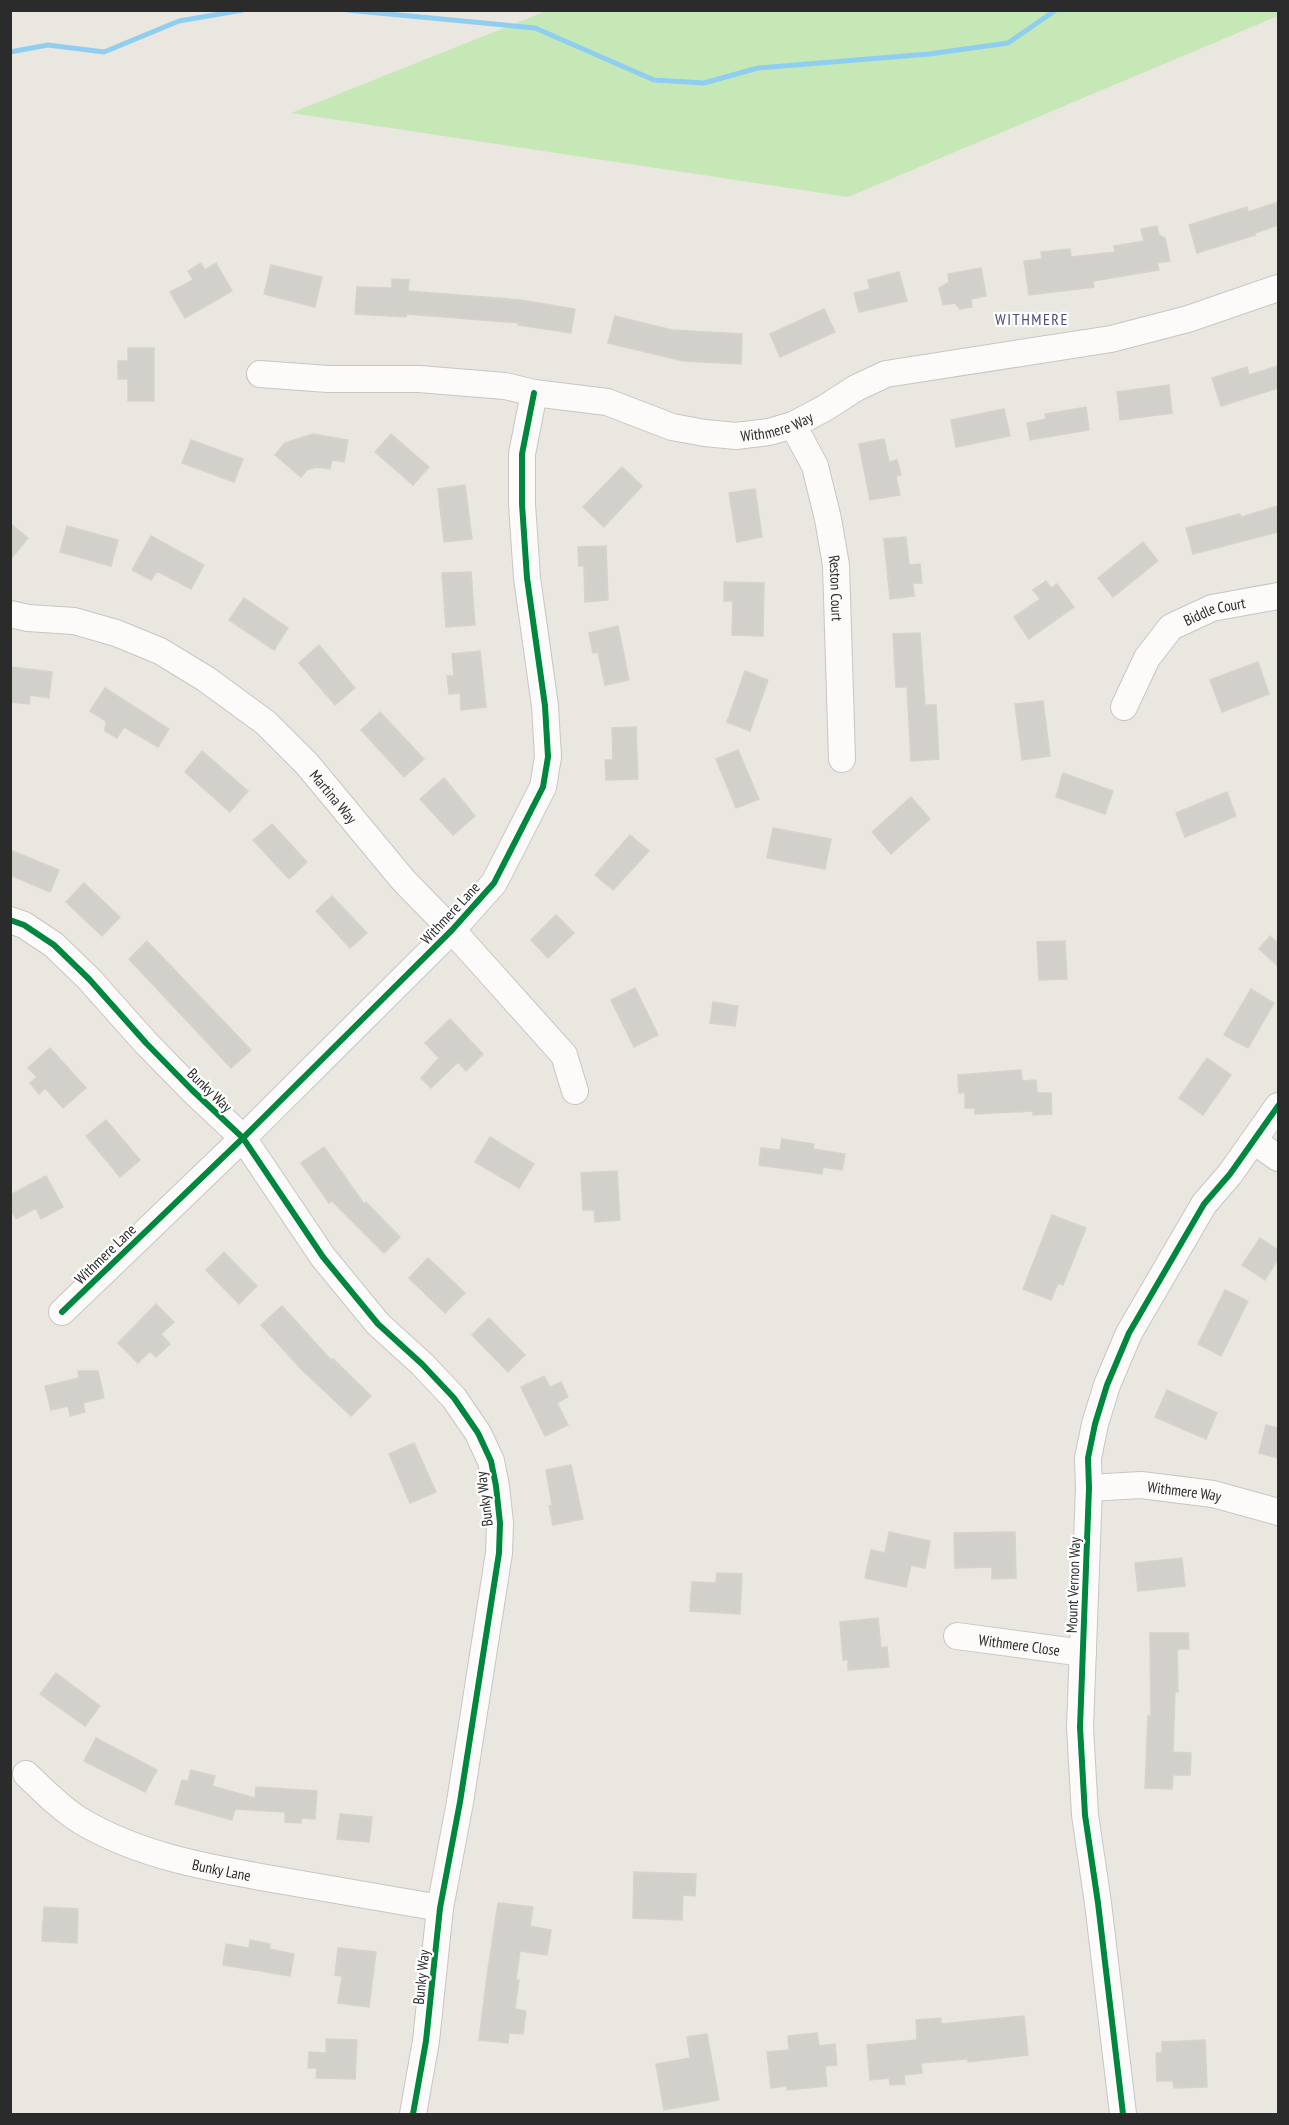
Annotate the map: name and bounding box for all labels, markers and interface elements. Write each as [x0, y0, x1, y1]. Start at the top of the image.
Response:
district label: WITHMERE [995, 309, 1069, 329]
street label: Withmere Way [739, 407, 816, 445]
street label: Reston Court [825, 554, 847, 622]
street label: Biddle Court [1180, 593, 1247, 630]
street label: Martina Way [306, 766, 362, 827]
street label: Withmere Lane [416, 878, 484, 948]
street label: Bunky Way [183, 1064, 237, 1116]
street label: Withmere Lane [70, 1220, 140, 1288]
street label: Bunky Way [471, 1470, 497, 1528]
street label: Withmere Way [1146, 1476, 1224, 1506]
street label: Mount Vernon Way [1062, 1536, 1084, 1634]
street label: Withmere Close [978, 1630, 1061, 1659]
street label: Bunky Lane [191, 1854, 252, 1885]
street label: Bunky Way [409, 1948, 433, 2006]

